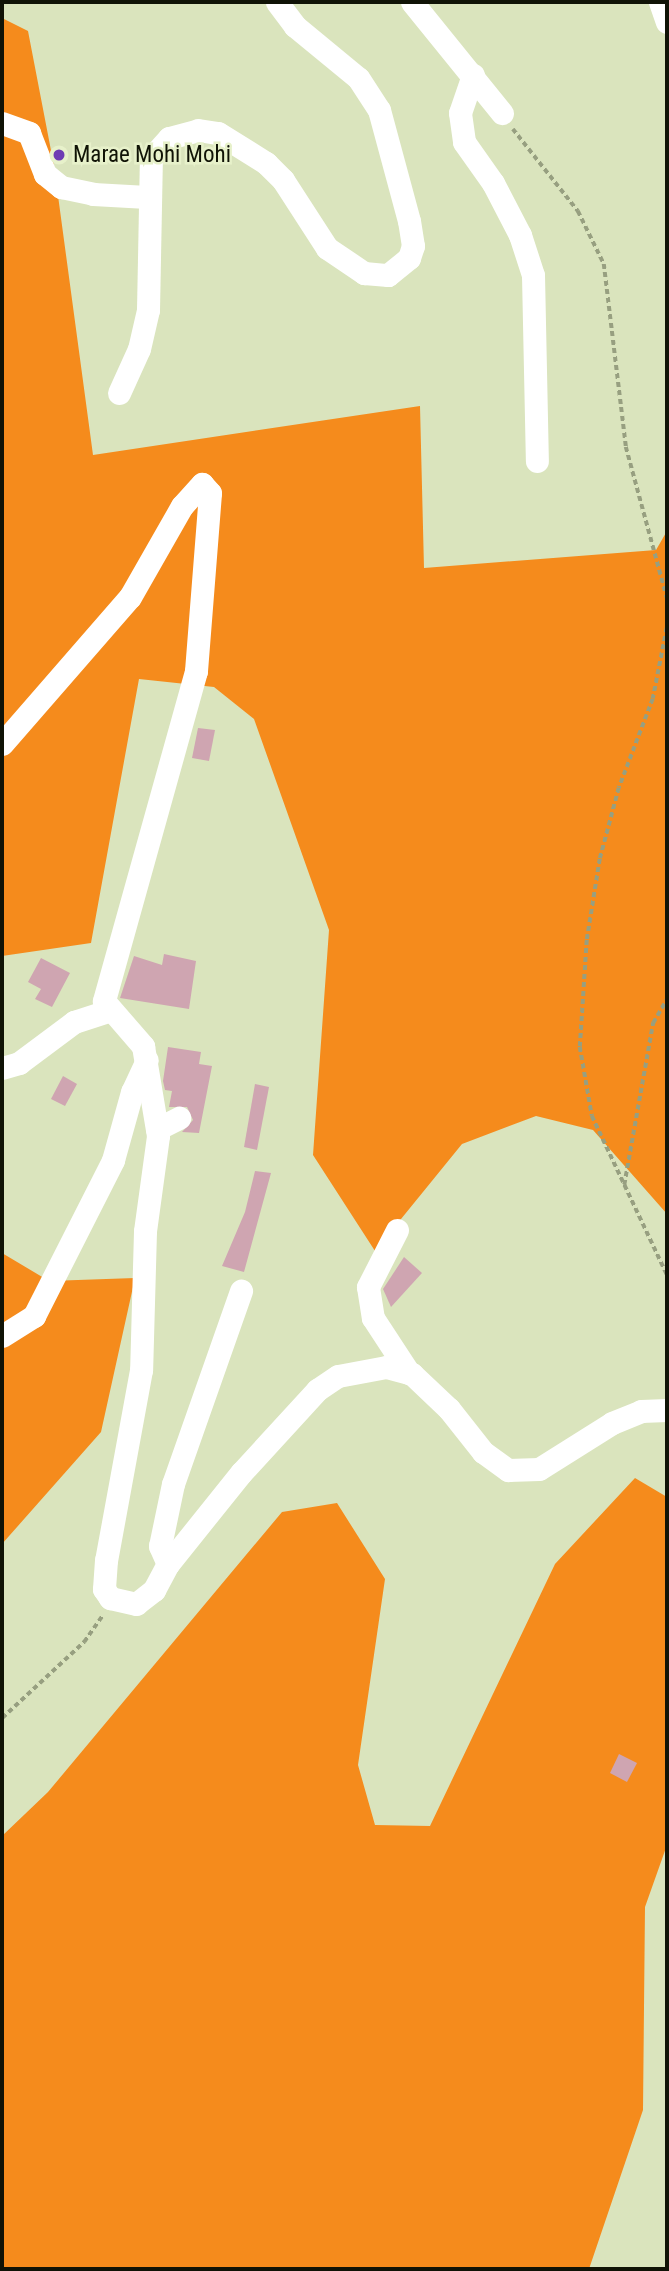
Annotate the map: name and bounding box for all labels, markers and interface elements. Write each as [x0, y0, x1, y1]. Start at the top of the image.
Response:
place label: Marae Mohi Mohi [73, 141, 231, 169]
marker: Marae Mohi Mohi [51, 147, 67, 163]

